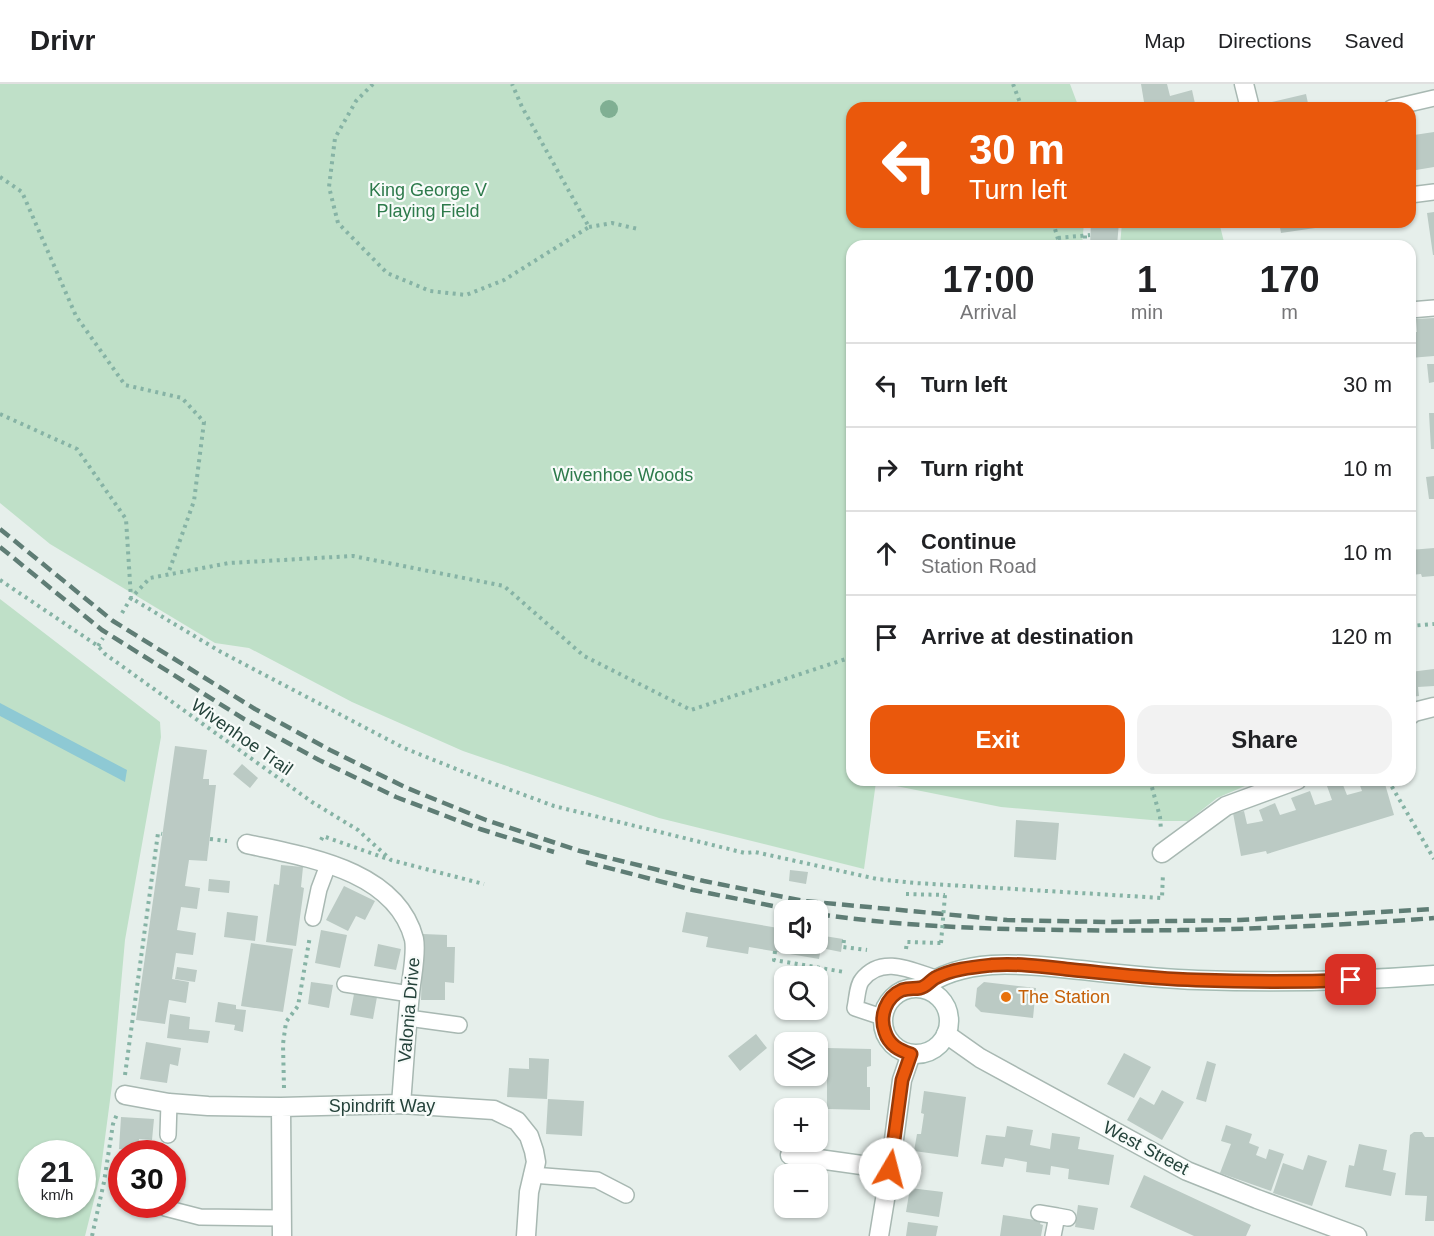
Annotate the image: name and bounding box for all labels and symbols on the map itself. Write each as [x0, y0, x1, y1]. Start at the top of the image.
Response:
park label: King George V Playing Field [369, 180, 487, 221]
park label: Wivenhoe Woods [553, 465, 693, 485]
street label: Wivenhoe Trail [187, 695, 297, 779]
pin [1325, 954, 1376, 1005]
street label: Valonia Drive [394, 956, 424, 1064]
place label: The Station [1018, 987, 1110, 1007]
marker: The Station [999, 990, 1013, 1004]
street label: Spindrift Way [329, 1096, 435, 1116]
street label: West Street [1100, 1117, 1192, 1179]
position arrow [858, 1137, 922, 1201]
speed limit sign: 30 [108, 1140, 186, 1218]

